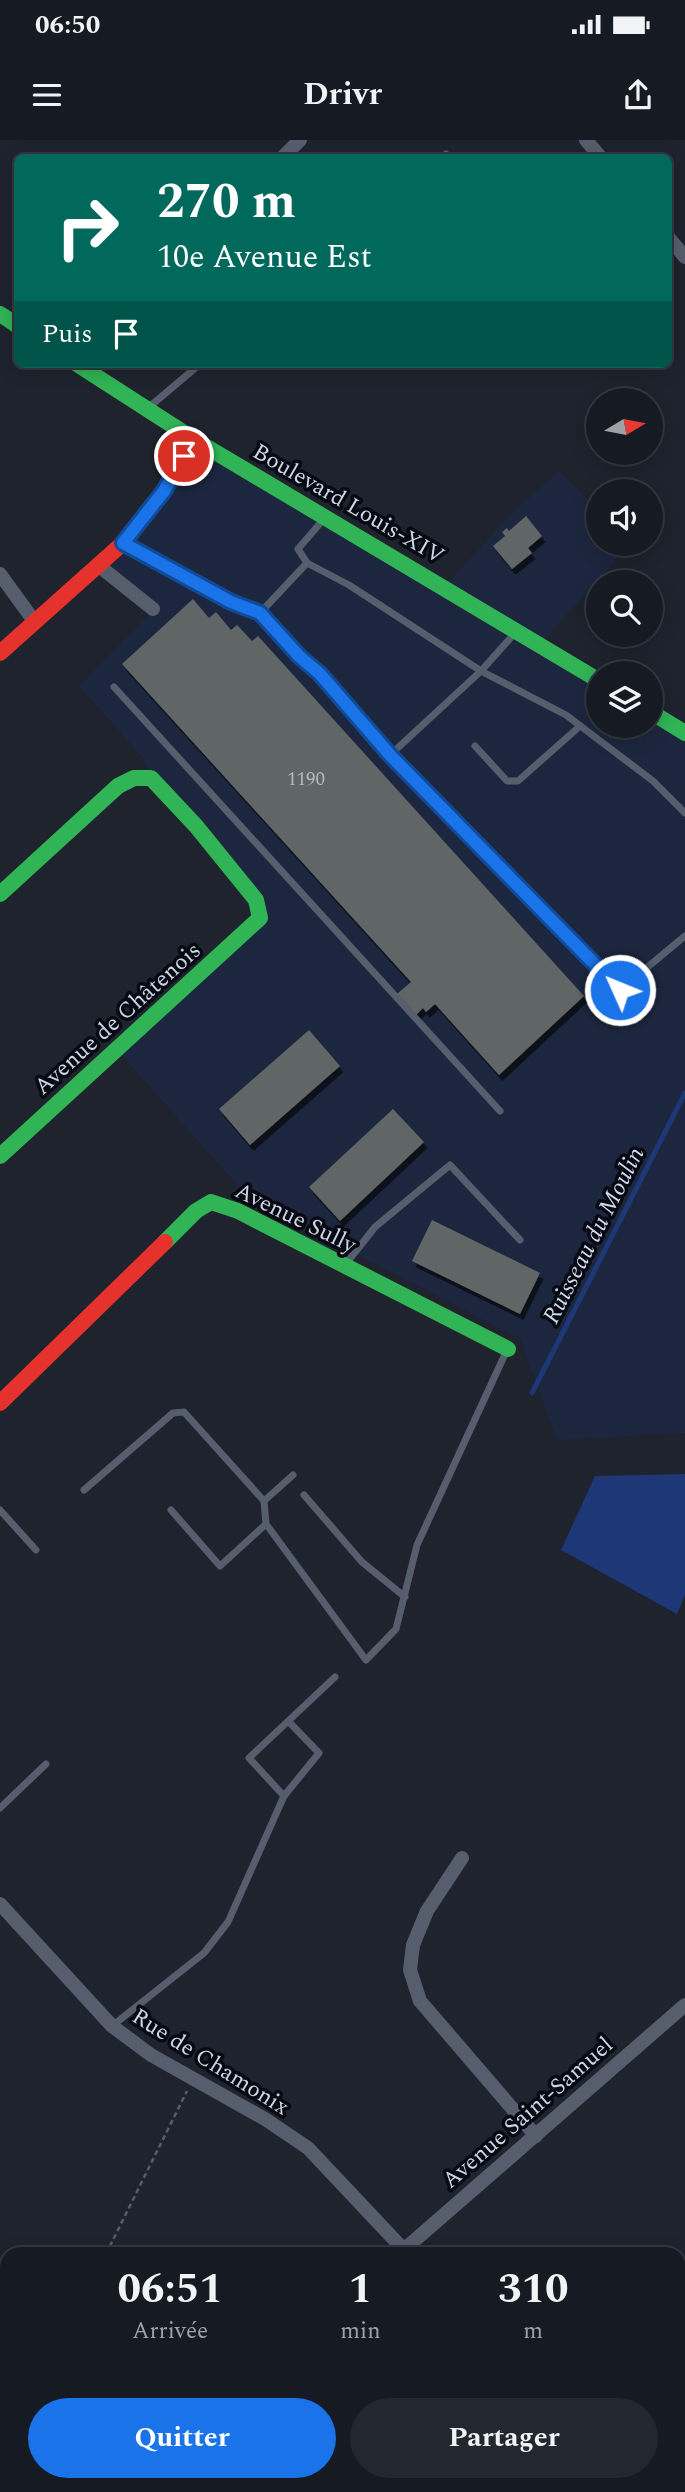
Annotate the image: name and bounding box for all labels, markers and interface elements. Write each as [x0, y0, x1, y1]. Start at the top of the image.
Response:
text: 06:50 [35, 5, 100, 45]
text: Drivr [303, 70, 382, 119]
icon: menu [28, 76, 66, 114]
icon: share [619, 76, 657, 114]
text: 270 m [157, 165, 296, 240]
icon: right [42, 182, 133, 273]
text: 10e Avenue Est [157, 233, 372, 282]
text: Puis [42, 314, 93, 354]
icon: arrive [107, 315, 145, 353]
north arrow [586, 388, 663, 466]
map controls [586, 388, 663, 738]
pin [154, 426, 214, 486]
street label: Boulevard Louis-XIV [246, 435, 451, 574]
icon: arrive [165, 437, 203, 475]
button: sound [586, 479, 663, 556]
button: search [586, 570, 663, 647]
button: layers [586, 661, 663, 738]
house number: 1190 [287, 765, 325, 794]
street label: Avenue de Châtenois [26, 934, 210, 1104]
position arrow [583, 953, 657, 1027]
water label: Ruisseau du Moulin [534, 1140, 654, 1330]
street label: Avenue Sully [229, 1174, 363, 1263]
street label: Rue de Chamonix [125, 2000, 296, 2125]
street label: Avenue Saint-Samuel [435, 2029, 621, 2198]
text: 06:51 [117, 2258, 223, 2321]
text: 1 [349, 2258, 372, 2321]
text: 310 [498, 2258, 569, 2321]
text: Arrivée [132, 2314, 208, 2349]
text: min [340, 2314, 381, 2349]
text: m [523, 2314, 543, 2349]
button: Quitter [28, 2398, 336, 2478]
button: Partager [350, 2398, 658, 2478]

